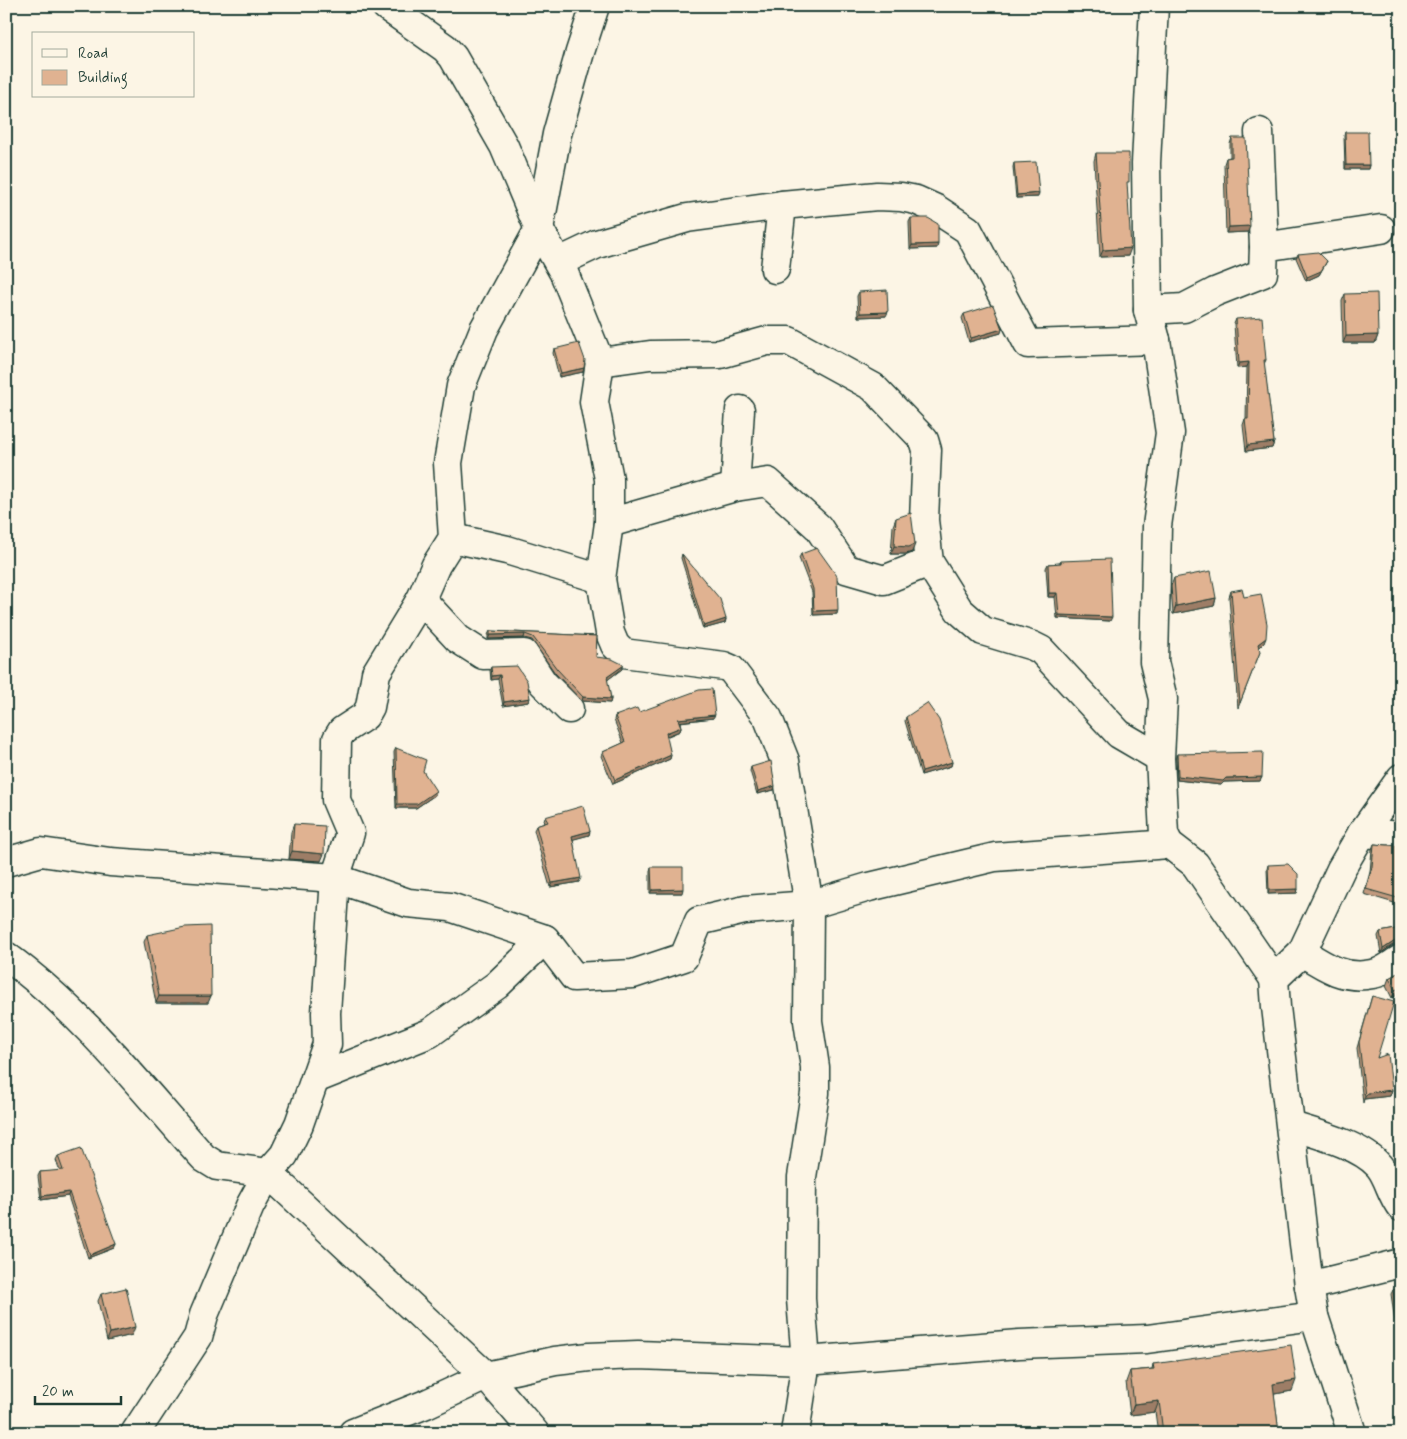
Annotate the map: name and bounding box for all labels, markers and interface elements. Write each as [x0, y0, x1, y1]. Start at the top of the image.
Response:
legend [32, 32, 195, 98]
text: Road [78, 44, 108, 64]
text: Building [78, 68, 128, 89]
scale bar [35, 1374, 121, 1406]
text: 20 m [42, 1382, 74, 1402]

